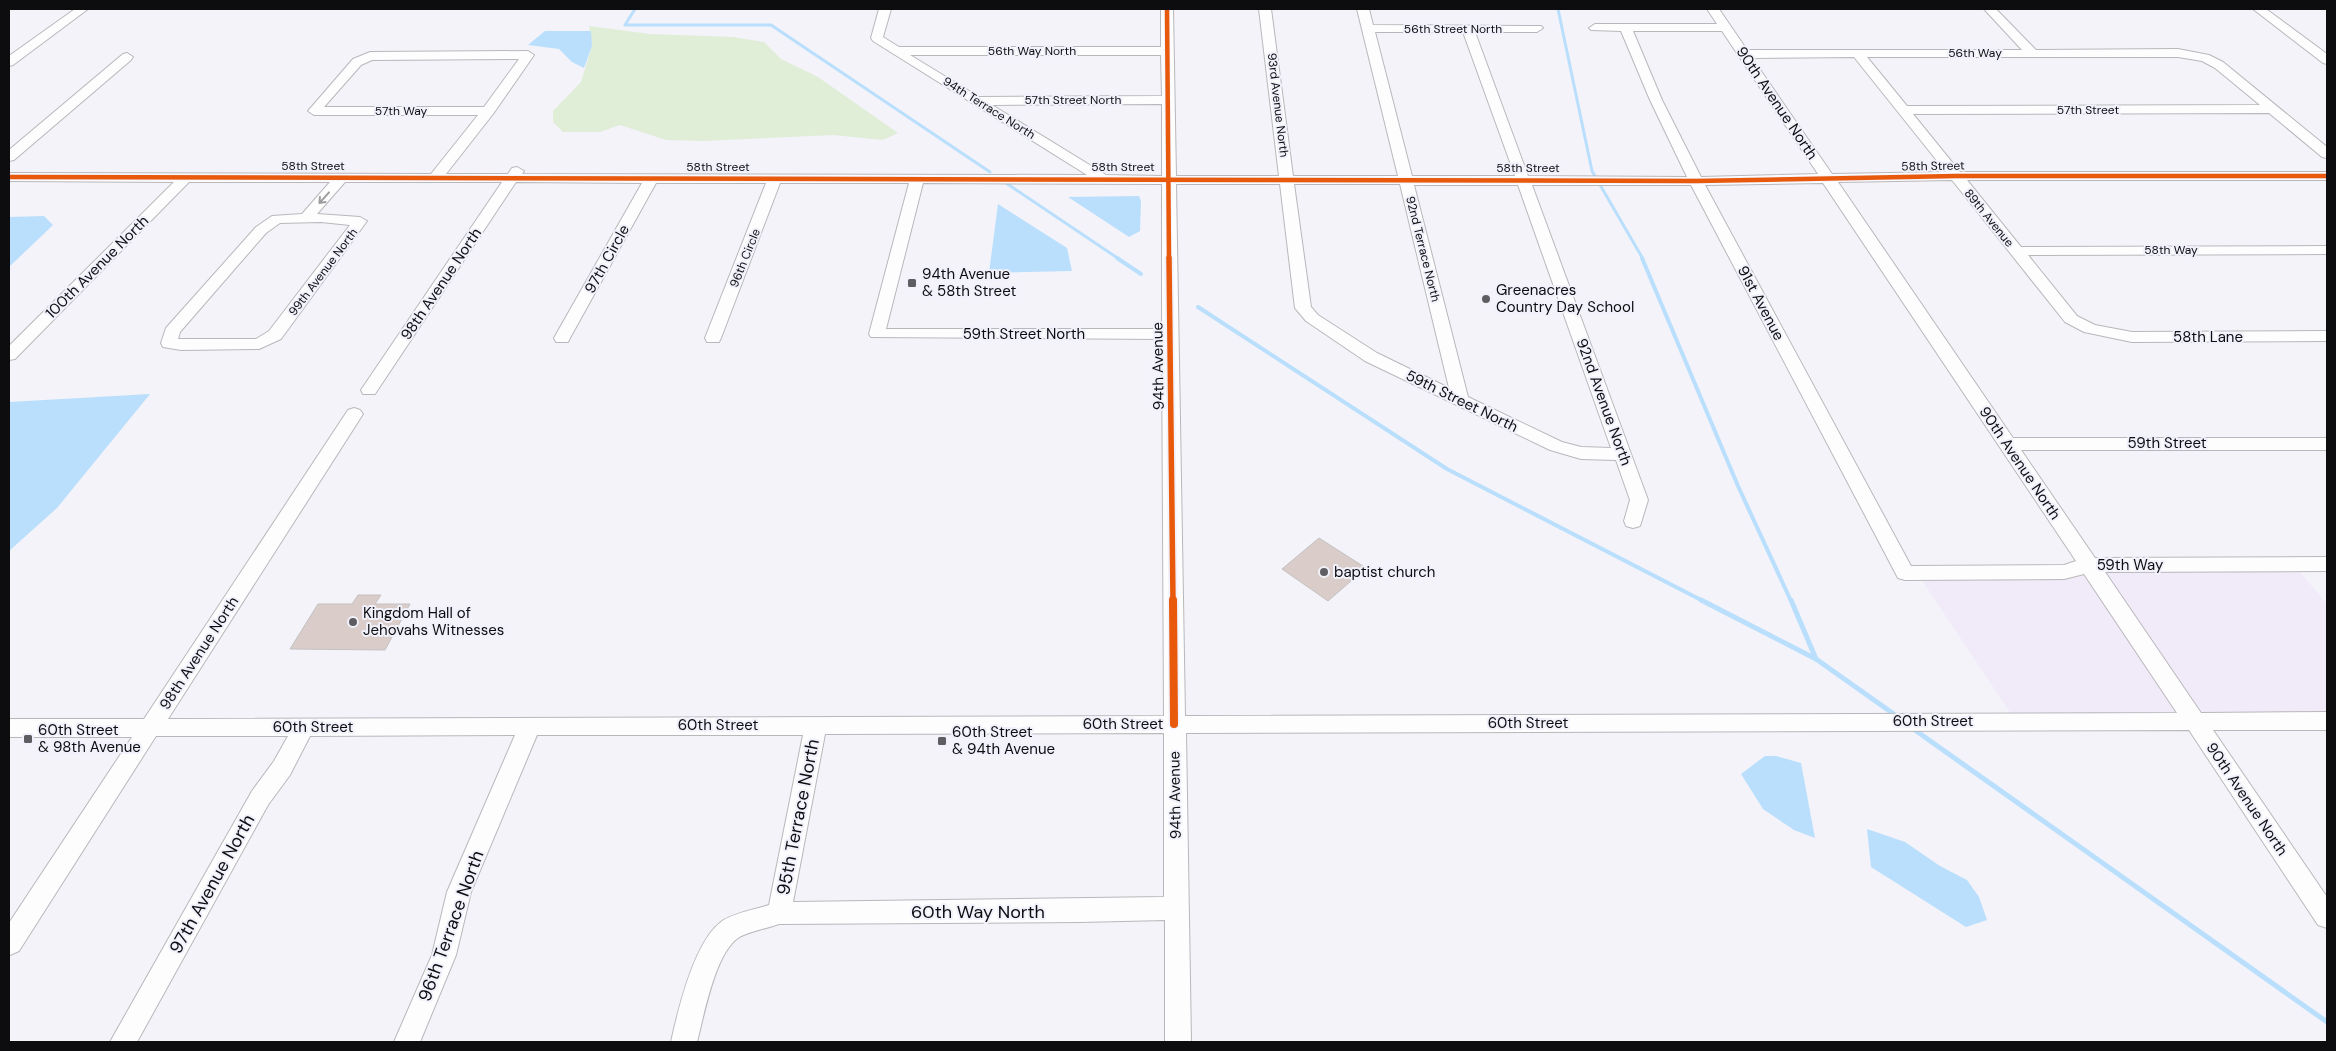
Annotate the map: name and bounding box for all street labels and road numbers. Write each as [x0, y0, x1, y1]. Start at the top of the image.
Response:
street label: 56th Street North [1404, 21, 1502, 37]
street label: 56th Way North [988, 43, 1076, 59]
street label: 90th Avenue North [1732, 43, 1822, 163]
street label: 56th Way [1948, 45, 2002, 61]
street label: 93rd Avenue North [1264, 52, 1292, 158]
street label: 94th Terrace North [940, 73, 1038, 143]
street label: 57th Street North [1025, 92, 1122, 108]
street label: 57th Street [2057, 102, 2119, 118]
street label: 57th Way [375, 103, 428, 119]
street label: 58th Street [1901, 157, 1965, 175]
street label: 58th Street [281, 158, 345, 174]
street label: 58th Street [686, 159, 750, 175]
street label: 58th Street [1091, 159, 1155, 175]
street label: 58th Street [1496, 160, 1560, 176]
street label: 89th Avenue [1961, 186, 2017, 250]
street label: 92nd Terrace North [1402, 195, 1444, 303]
street label: 100th Avenue North [41, 211, 153, 323]
street label: 97th Circle [580, 221, 634, 297]
street label: 98th Avenue North [396, 224, 486, 344]
street label: 99th Avenue North [285, 225, 361, 319]
street label: 96th Circle [726, 226, 764, 290]
street label: 58th Way [2144, 242, 2198, 258]
street label: 91st Avenue [1733, 262, 1789, 344]
street label: 94th Avenue [1147, 322, 1169, 410]
street label: 59th Street North [963, 324, 1085, 344]
street label: 58th Lane [2173, 327, 2243, 347]
street label: 92nd Avenue North [1572, 336, 1636, 468]
street label: 59th Street North [1403, 365, 1521, 437]
street label: 90th Avenue North [1975, 403, 2065, 523]
street label: 59th Street [2127, 433, 2207, 453]
street label: 59th Way [2097, 555, 2164, 575]
street label: 98th Avenue North [155, 593, 243, 713]
street label: 60th Street [1893, 711, 1973, 731]
street label: 60th Street [1488, 713, 1568, 733]
street label: 60th Street [1083, 714, 1163, 734]
street label: 60th Street [678, 715, 758, 735]
street label: 60th Street [273, 717, 353, 737]
street label: 95th Terrace North [771, 737, 825, 897]
street label: 90th Avenue North [2202, 739, 2292, 859]
street label: 94th Avenue [1164, 751, 1186, 839]
street label: 97th Avenue North [164, 810, 260, 958]
street label: 96th Terrace North [413, 847, 489, 1005]
street label: 60th Way North [911, 900, 1045, 924]

